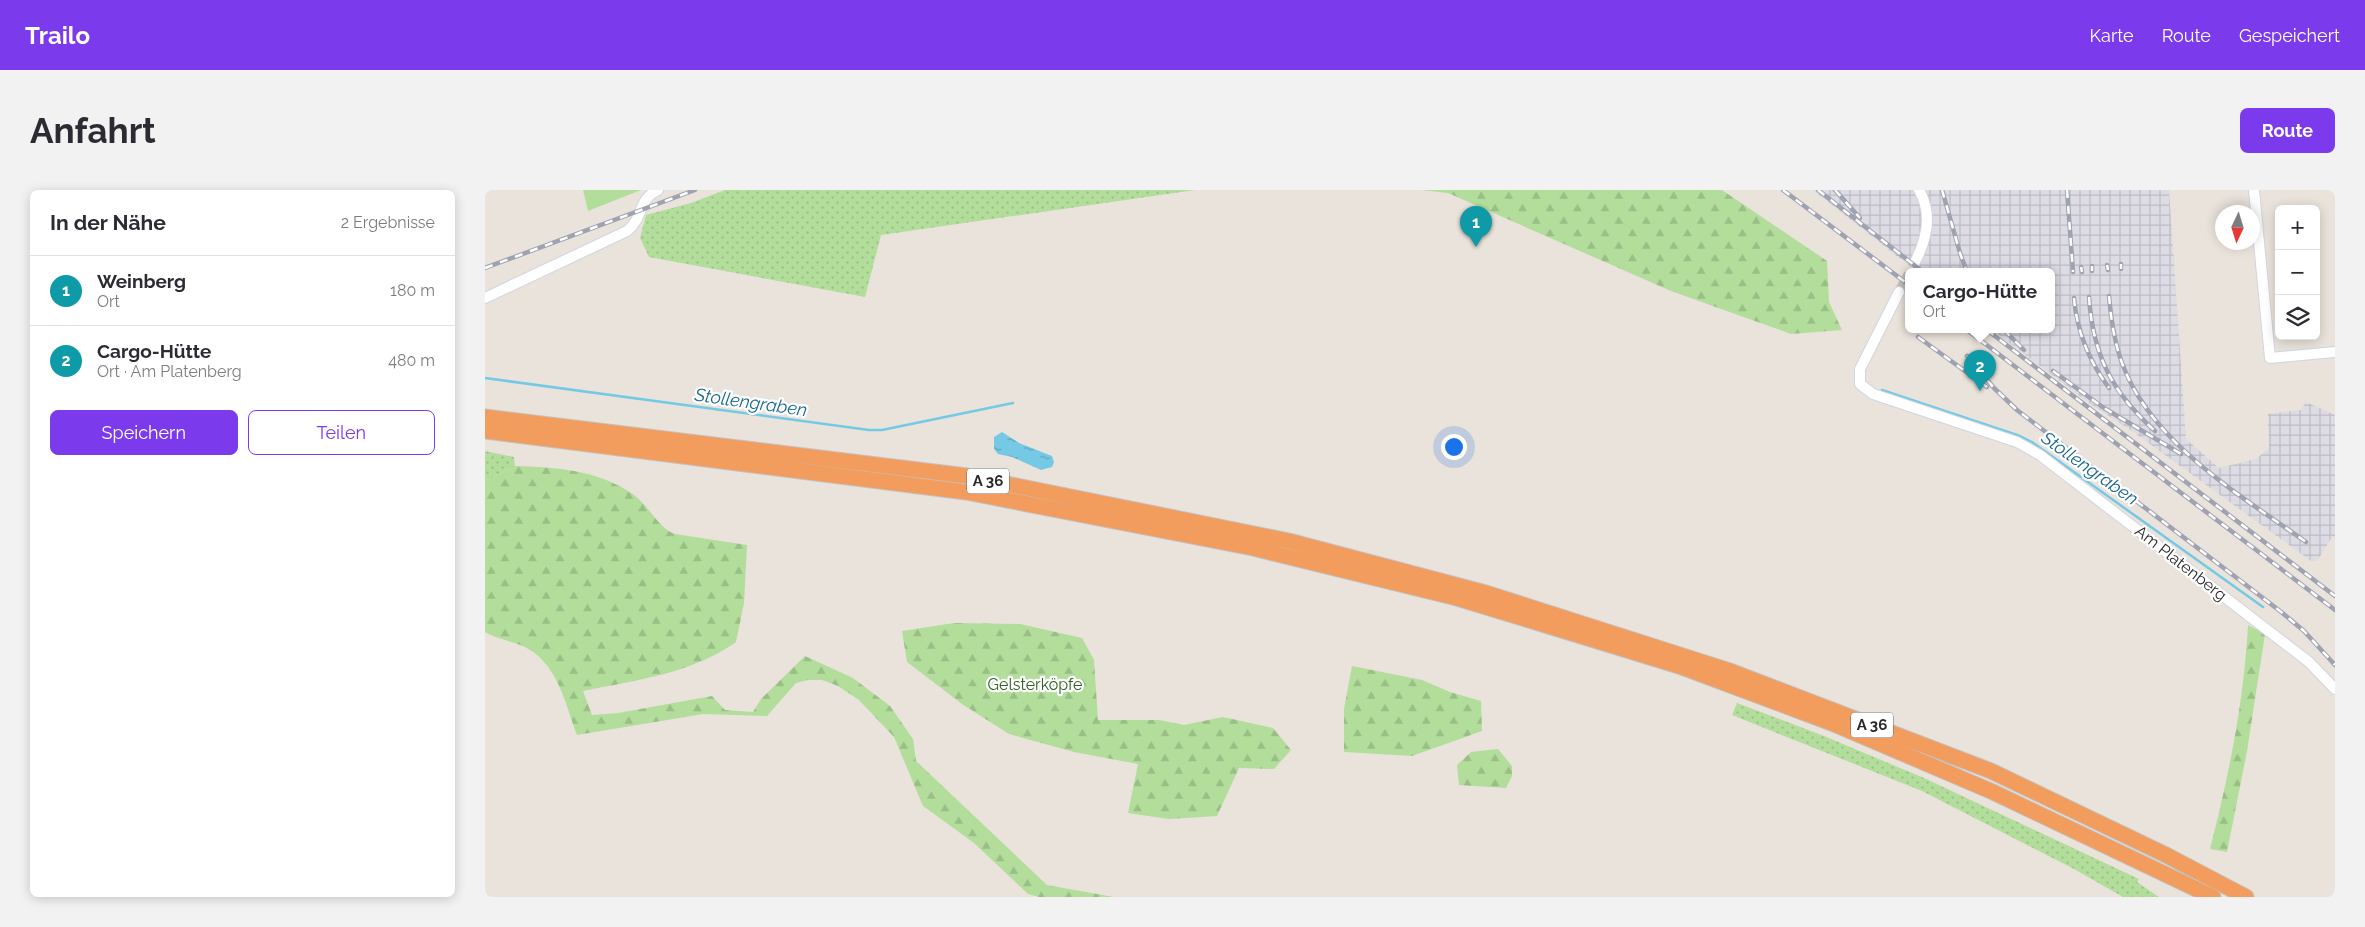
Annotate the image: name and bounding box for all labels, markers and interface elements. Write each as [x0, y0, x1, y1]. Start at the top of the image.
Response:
text: Trailo [25, 21, 90, 50]
text: Karte [2090, 25, 2134, 46]
text: Route [2162, 25, 2211, 46]
text: Gespeichert [2239, 25, 2340, 46]
button: Route [2240, 108, 2335, 153]
text: Anfahrt [30, 110, 156, 151]
north arrow [2215, 205, 2260, 250]
map controls [2275, 205, 2320, 340]
button: + [2275, 205, 2320, 250]
pin: 1 [1460, 206, 1492, 247]
text: In der Nähe [50, 210, 166, 235]
text: 2 Ergebnisse [341, 213, 435, 232]
button: − [2275, 250, 2320, 295]
popup [1905, 268, 2055, 333]
text: Weinberg [97, 270, 186, 292]
text: Cargo-Hütte [1923, 280, 2037, 302]
text: 1 [62, 281, 70, 300]
text: 180 m [390, 281, 435, 300]
text: Ort [97, 292, 120, 311]
button: layers [2275, 295, 2320, 340]
text: Ort [1923, 302, 1946, 321]
text: Cargo-Hütte [97, 340, 211, 362]
pin: 2 [1964, 350, 1996, 391]
text: 2 [61, 351, 71, 370]
text: 480 m [388, 351, 435, 370]
text: Ort · Am Platenberg [97, 362, 242, 381]
water label: Stollengraben [693, 384, 808, 420]
button: Speichern [50, 410, 238, 455]
button: Teilen [248, 410, 435, 455]
water label: Stollengraben [2037, 426, 2142, 509]
your location [1441, 434, 1467, 460]
road number: A 36 [967, 468, 1009, 494]
street label: Am Platenberg [2131, 521, 2231, 605]
park label: Gelsterköpfe [988, 675, 1082, 694]
road number: A 36 [1851, 712, 1893, 738]

